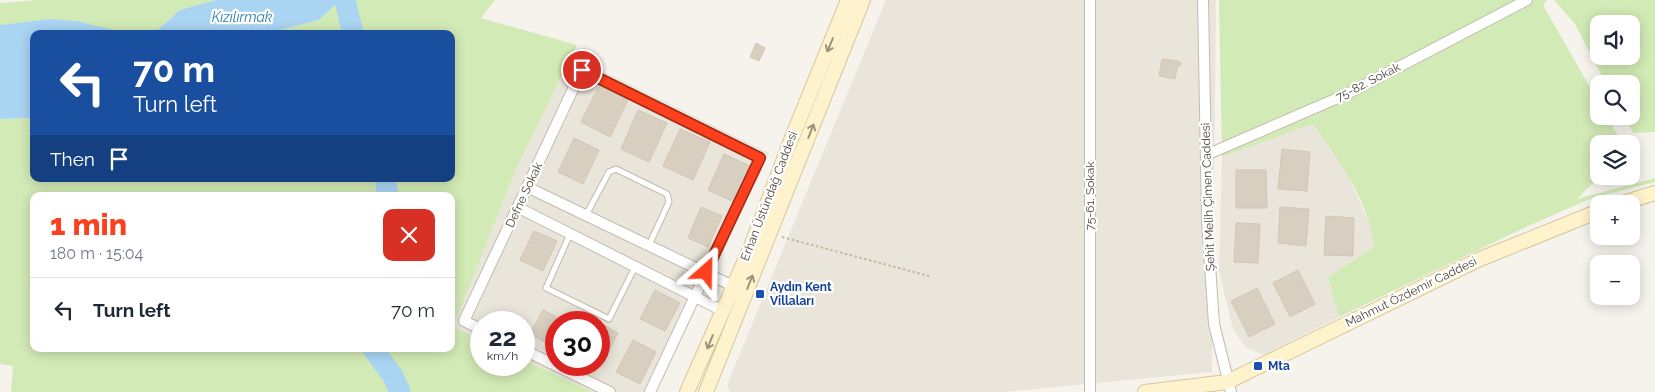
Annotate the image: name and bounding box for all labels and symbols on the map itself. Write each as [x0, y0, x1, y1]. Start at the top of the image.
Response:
water label: Kızılırmak [212, 9, 273, 25]
one-way arrow [824, 37, 834, 52]
pin [561, 49, 603, 91]
street label: 75-82. Sokak [1334, 60, 1403, 104]
street label: Şehit Melih Çimen Caddesi [1198, 123, 1218, 271]
one-way arrow [806, 124, 816, 139]
street label: Erhan Üstündağ Caddesi [738, 129, 800, 263]
street label: Defne Sokak [503, 160, 545, 230]
street label: 75-61. Sokak [1083, 161, 1097, 231]
position arrow [679, 245, 731, 297]
street label: Mahmut Özdemir Caddesi [1343, 254, 1479, 330]
one-way arrow [746, 275, 756, 290]
place label: Aydın Kent Villaları [770, 280, 832, 308]
marker: Aydın Kent Villaları [754, 288, 766, 300]
speed limit sign: 30 [545, 311, 610, 376]
one-way arrow [705, 334, 714, 349]
place label: Mta [1268, 359, 1290, 373]
marker: Mta [1252, 360, 1264, 372]

